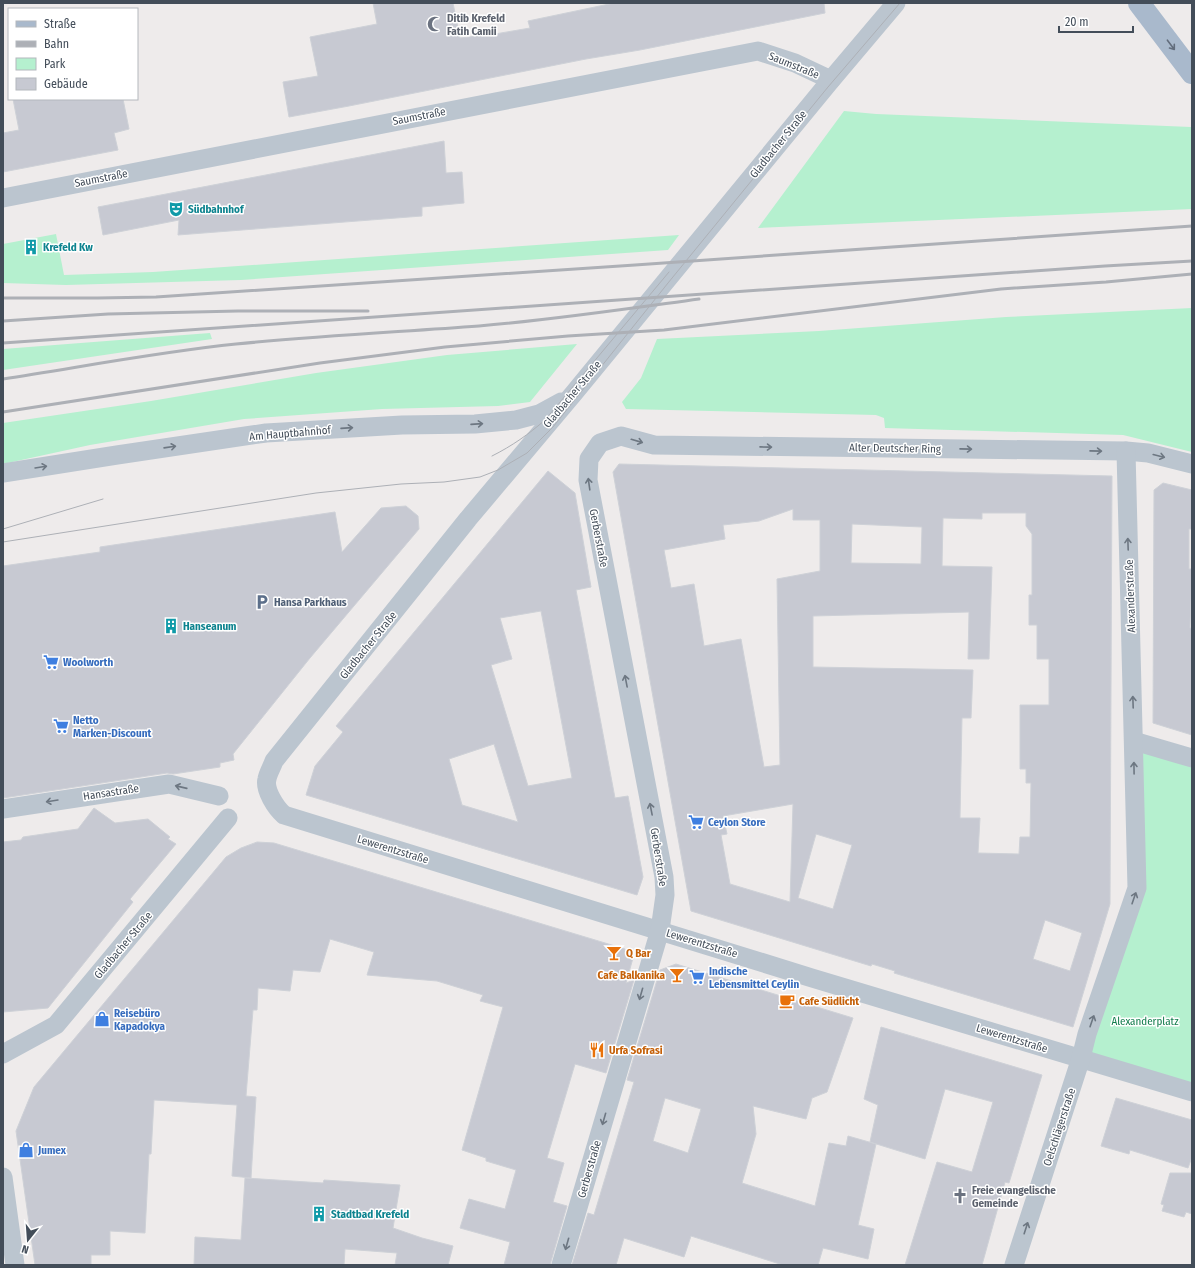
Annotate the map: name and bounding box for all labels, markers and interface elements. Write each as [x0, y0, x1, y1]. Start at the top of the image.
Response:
legend [8, 8, 138, 100]
scale bar [1059, 8, 1133, 34]
place label: Ditib Krefeld Fatih Camii [447, 12, 505, 38]
mosque icon: Ditib Krefeld Fatih Camii [426, 15, 444, 33]
text: 20 m [1065, 15, 1089, 29]
text: Straße [44, 17, 76, 31]
text: Bahn [44, 37, 69, 51]
one-way arrow [1167, 40, 1175, 51]
street label: Saumstraße [767, 49, 821, 82]
text: Park [44, 57, 66, 71]
text: Gebäude [44, 77, 88, 91]
street label: Saumstraße [392, 105, 447, 128]
street label: Gladbacher Straße [747, 108, 810, 181]
street label: Saumstraße [74, 167, 129, 190]
theatre icon: Südbahnhof [167, 200, 185, 218]
place label: Südbahnhof [188, 203, 245, 216]
building icon: Krefeld Kw [22, 238, 40, 256]
place label: Krefeld Kw [43, 241, 93, 254]
street label: Gladbacher Straße [541, 358, 604, 430]
one-way arrow [470, 420, 483, 427]
street label: Am Hauptbahnhof [249, 423, 332, 444]
one-way arrow [340, 425, 353, 432]
one-way arrow [630, 438, 643, 445]
street label: Alter Deutscher Ring [849, 441, 942, 456]
one-way arrow [163, 443, 176, 451]
one-way arrow [759, 443, 772, 451]
one-way arrow [959, 445, 972, 453]
one-way arrow [1089, 447, 1102, 455]
one-way arrow [1152, 452, 1165, 460]
one-way arrow [35, 463, 48, 471]
one-way arrow [585, 478, 593, 491]
street label: Gerberstraße [586, 508, 611, 568]
one-way arrow [1125, 538, 1132, 551]
street label: Alexanderstraße [1123, 559, 1138, 633]
parking icon: Hansa Parkhaus [253, 593, 271, 611]
place label: Hansa Parkhaus [274, 596, 347, 609]
street label: Gladbacher Straße [337, 609, 400, 682]
building icon: Hanseanum [162, 617, 180, 635]
place label: Hanseanum [183, 620, 237, 633]
supermarket icon: Woolworth [42, 653, 60, 671]
place label: Woolworth [63, 656, 113, 669]
one-way arrow [622, 675, 630, 688]
one-way arrow [1129, 696, 1137, 709]
place label: Netto Marken-Discount [73, 714, 151, 740]
supermarket icon: Netto Marken-Discount [52, 717, 70, 735]
one-way arrow [1131, 762, 1138, 775]
street label: Hansastraße [82, 782, 140, 803]
one-way arrow [175, 782, 188, 790]
one-way arrow [46, 797, 59, 805]
one-way arrow [646, 803, 654, 816]
supermarket icon: Ceylon Store [687, 813, 705, 831]
place label: Ceylon Store [708, 816, 766, 829]
street label: Gerberstraße [647, 827, 670, 887]
street label: Lewerentzstraße [356, 832, 430, 866]
one-way arrow [1131, 891, 1138, 904]
street label: Gladbacher Straße [92, 909, 155, 981]
street label: Lewerentzstraße [665, 926, 739, 960]
bar icon: Q Bar [605, 944, 623, 962]
place label: Q Bar [626, 947, 652, 960]
place label: Indische Lebensmittel Ceylin [709, 965, 799, 991]
bar icon: Cafe Balkanika [668, 966, 686, 984]
supermarket icon: Indische Lebensmittel Ceylin [688, 968, 706, 986]
place label: Cafe Balkanika [598, 969, 666, 982]
one-way arrow [637, 987, 644, 1000]
cafe icon: Cafe Südlicht [778, 992, 796, 1010]
place label: Cafe Südlicht [799, 995, 859, 1008]
place label: Reisebüro Kapadokya [114, 1007, 166, 1033]
shop icon: Reisebüro Kapadokya [93, 1010, 111, 1028]
one-way arrow [1089, 1014, 1096, 1027]
park label: Alexanderplatz [1111, 1015, 1179, 1028]
street label: Lewerentzstraße [975, 1021, 1049, 1055]
restaurant icon: Urfa Sofrasi [588, 1041, 606, 1059]
place label: Urfa Sofrasi [609, 1044, 663, 1057]
street label: Oelschlägerstraße [1041, 1087, 1078, 1168]
one-way arrow [600, 1112, 607, 1125]
street label: Gerberstraße [575, 1139, 604, 1199]
shop icon: Jumex [17, 1141, 35, 1159]
place label: Jumex [37, 1144, 67, 1157]
place label: Freie evangelische Gemeinde [972, 1184, 1056, 1210]
church icon: Freie evangelische Gemeinde [951, 1187, 969, 1205]
building icon: Stadtbad Krefeld [310, 1205, 328, 1223]
place label: Stadtbad Krefeld [331, 1208, 409, 1221]
north arrow [8, 1220, 48, 1260]
one-way arrow [1023, 1222, 1030, 1235]
one-way arrow [563, 1237, 570, 1250]
text: N [20, 1242, 30, 1256]

